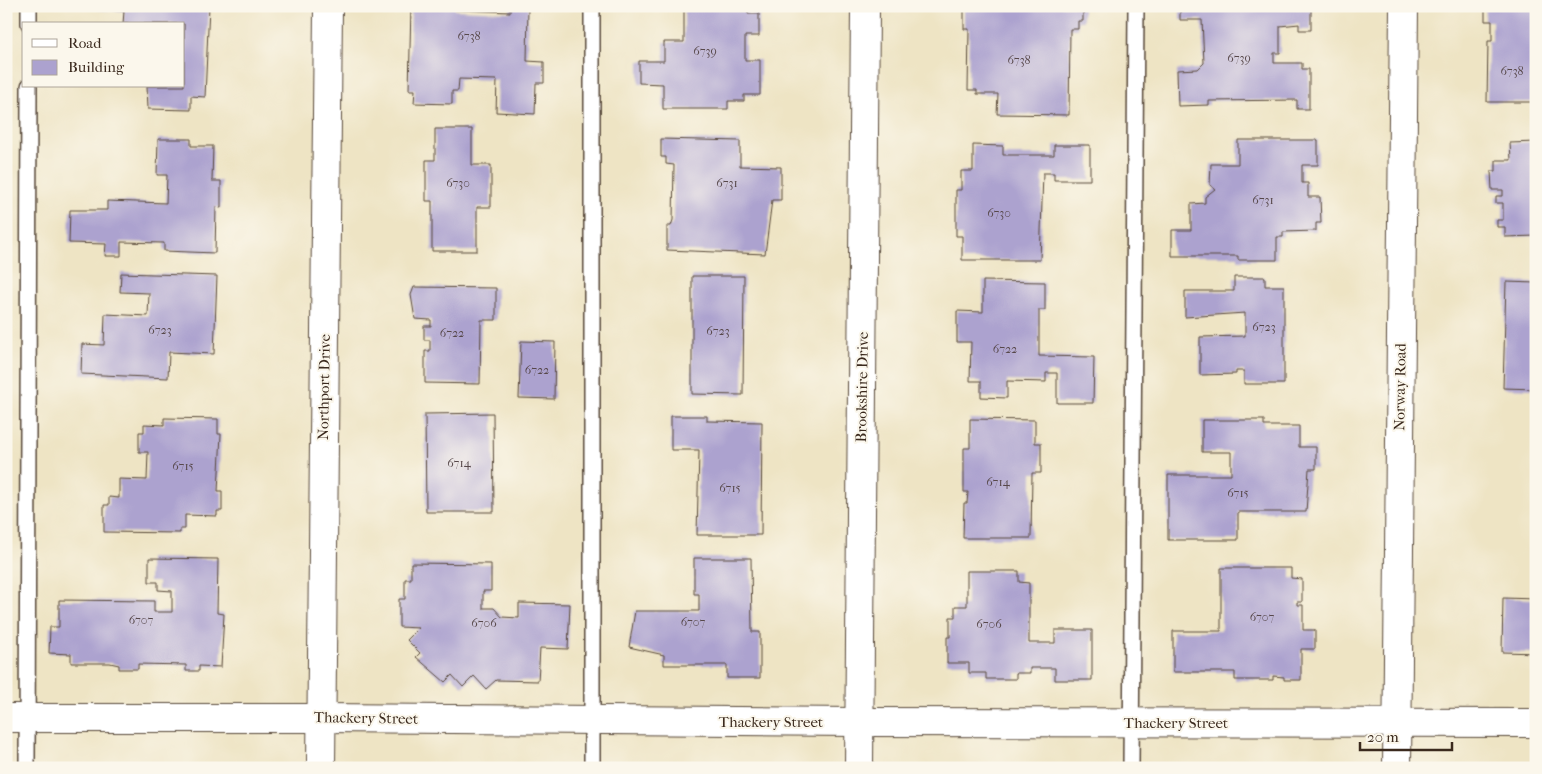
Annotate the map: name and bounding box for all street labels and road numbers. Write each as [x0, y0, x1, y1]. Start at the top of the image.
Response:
street label: Brookshire Drive [852, 331, 872, 443]
street label: Northport Drive [314, 333, 334, 440]
street label: Norway Road [1390, 342, 1410, 431]
street label: Thackery Street [314, 708, 419, 728]
street label: Thackery Street [719, 713, 824, 731]
street label: Thackery Street [1124, 714, 1229, 732]

